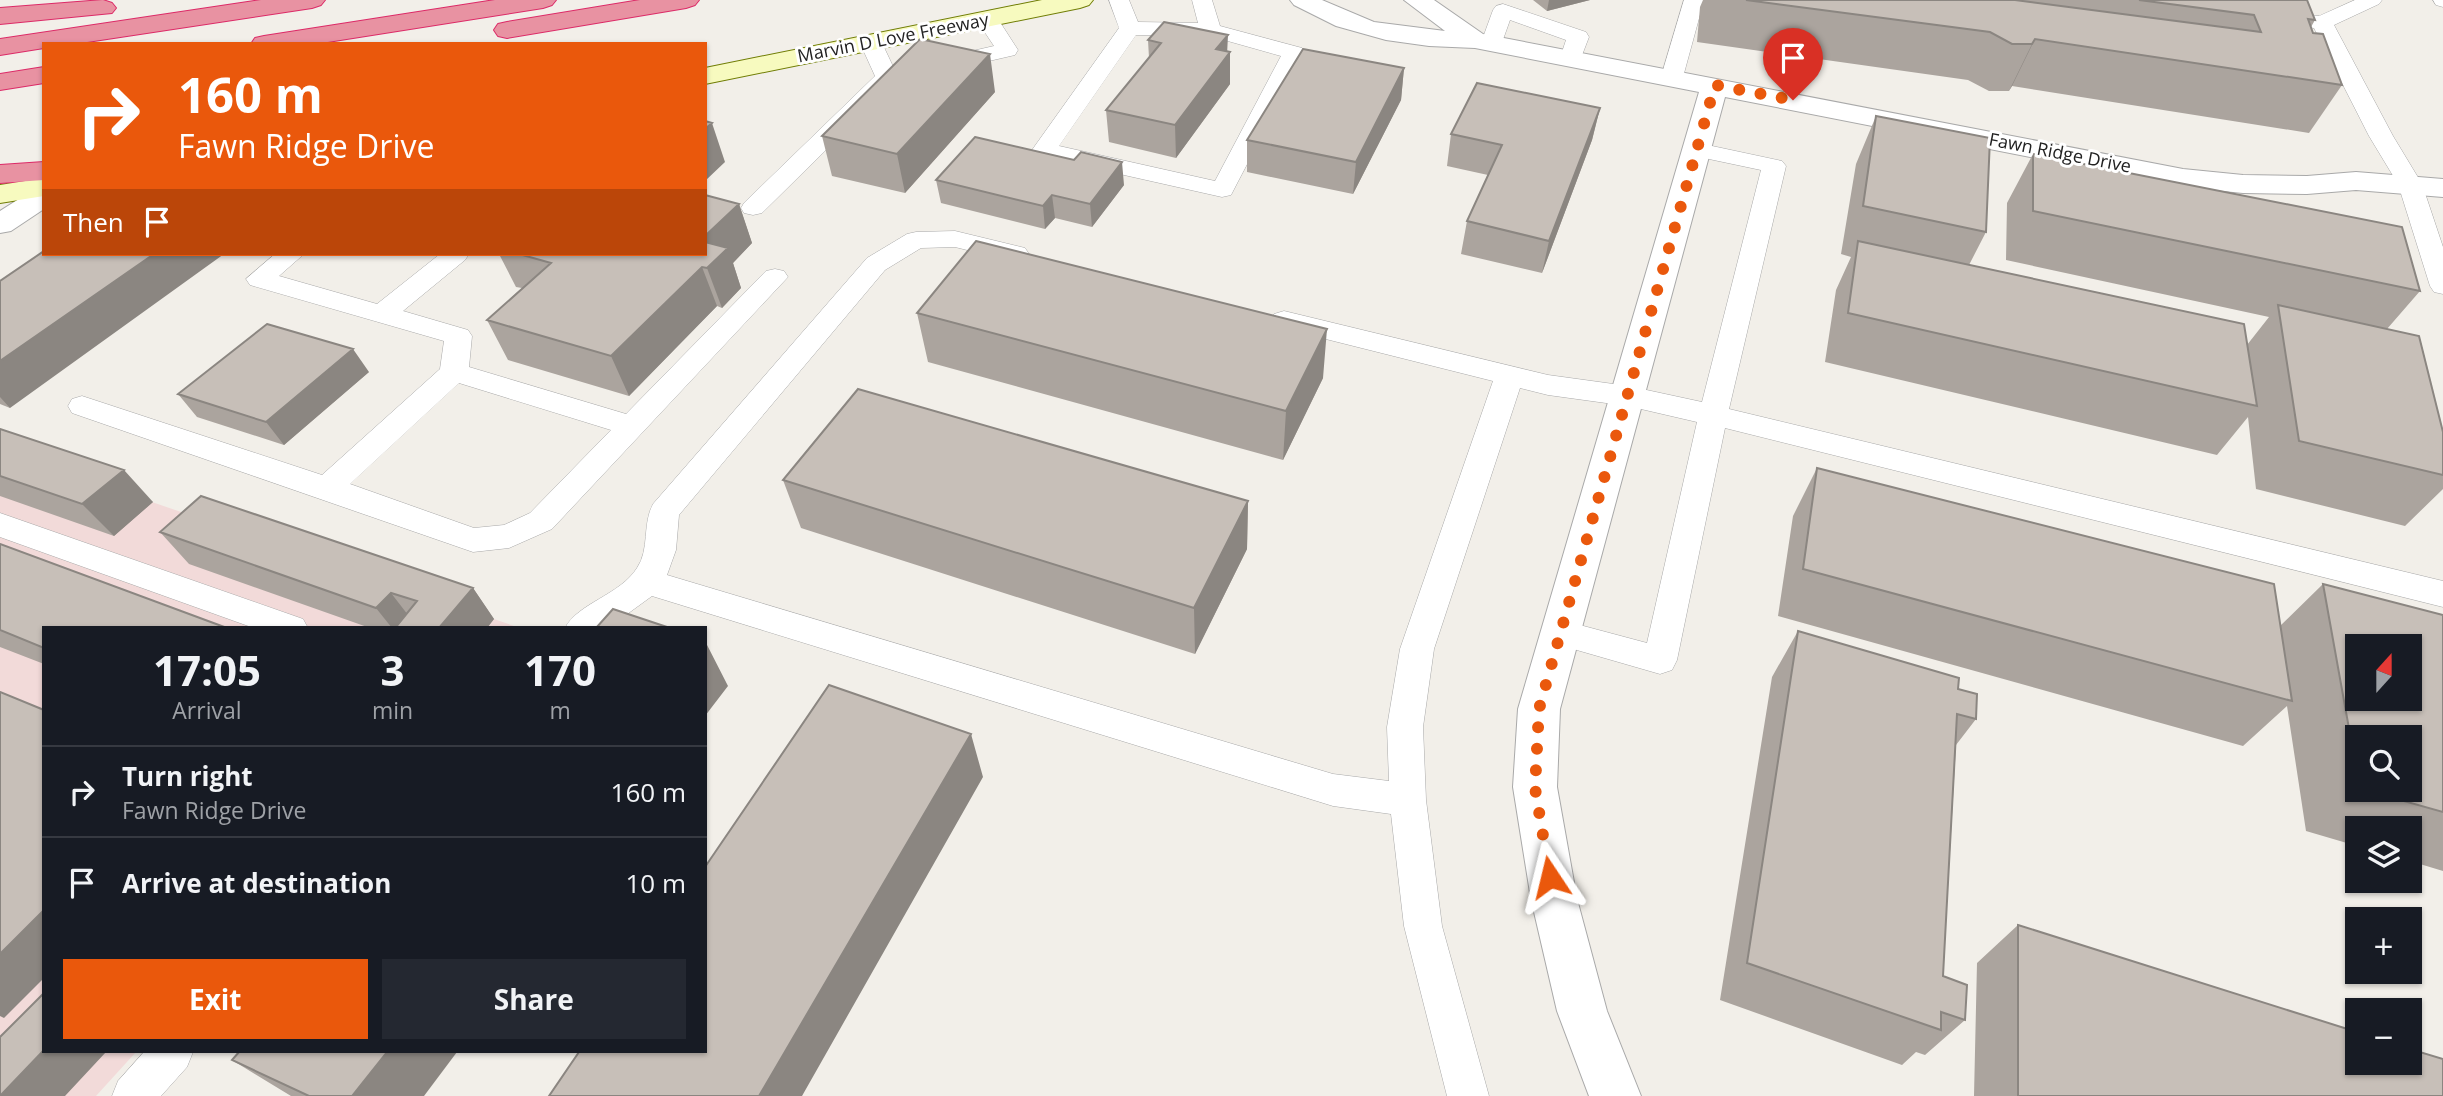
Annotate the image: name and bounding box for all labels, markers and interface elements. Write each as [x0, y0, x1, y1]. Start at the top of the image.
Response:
street label: Marvin D Love Freeway [795, 7, 991, 67]
pin [1763, 28, 1823, 100]
icon: arrive [1774, 39, 1812, 77]
text: 160 m [178, 61, 323, 127]
icon: right [63, 70, 154, 161]
text: Fawn Ridge Drive [178, 124, 434, 167]
street label: Fawn Ridge Drive [1987, 126, 2133, 178]
icon: arrive [138, 203, 176, 241]
text: Then [63, 204, 124, 240]
north arrow [2345, 634, 2422, 710]
map controls [2345, 634, 2422, 1075]
text: 17:05 [153, 641, 261, 698]
text: 3 [380, 641, 405, 698]
text: 170 [524, 641, 596, 698]
text: Arrival [172, 694, 242, 726]
text: min [372, 694, 413, 726]
text: m [549, 694, 571, 726]
button: search [2345, 725, 2422, 802]
text: Turn right [122, 758, 253, 794]
icon: right [63, 773, 101, 811]
text: 160 m [611, 774, 686, 810]
text: Fawn Ridge Drive [122, 794, 306, 826]
button: layers [2345, 816, 2422, 893]
position arrow [1513, 840, 1587, 914]
icon: arrive [63, 864, 101, 902]
text: Arrive at destination [122, 865, 391, 901]
text: 10 m [625, 865, 686, 901]
button: + [2345, 907, 2422, 984]
button: Exit [63, 959, 368, 1039]
button: Share [382, 959, 686, 1039]
button: − [2345, 998, 2422, 1075]

